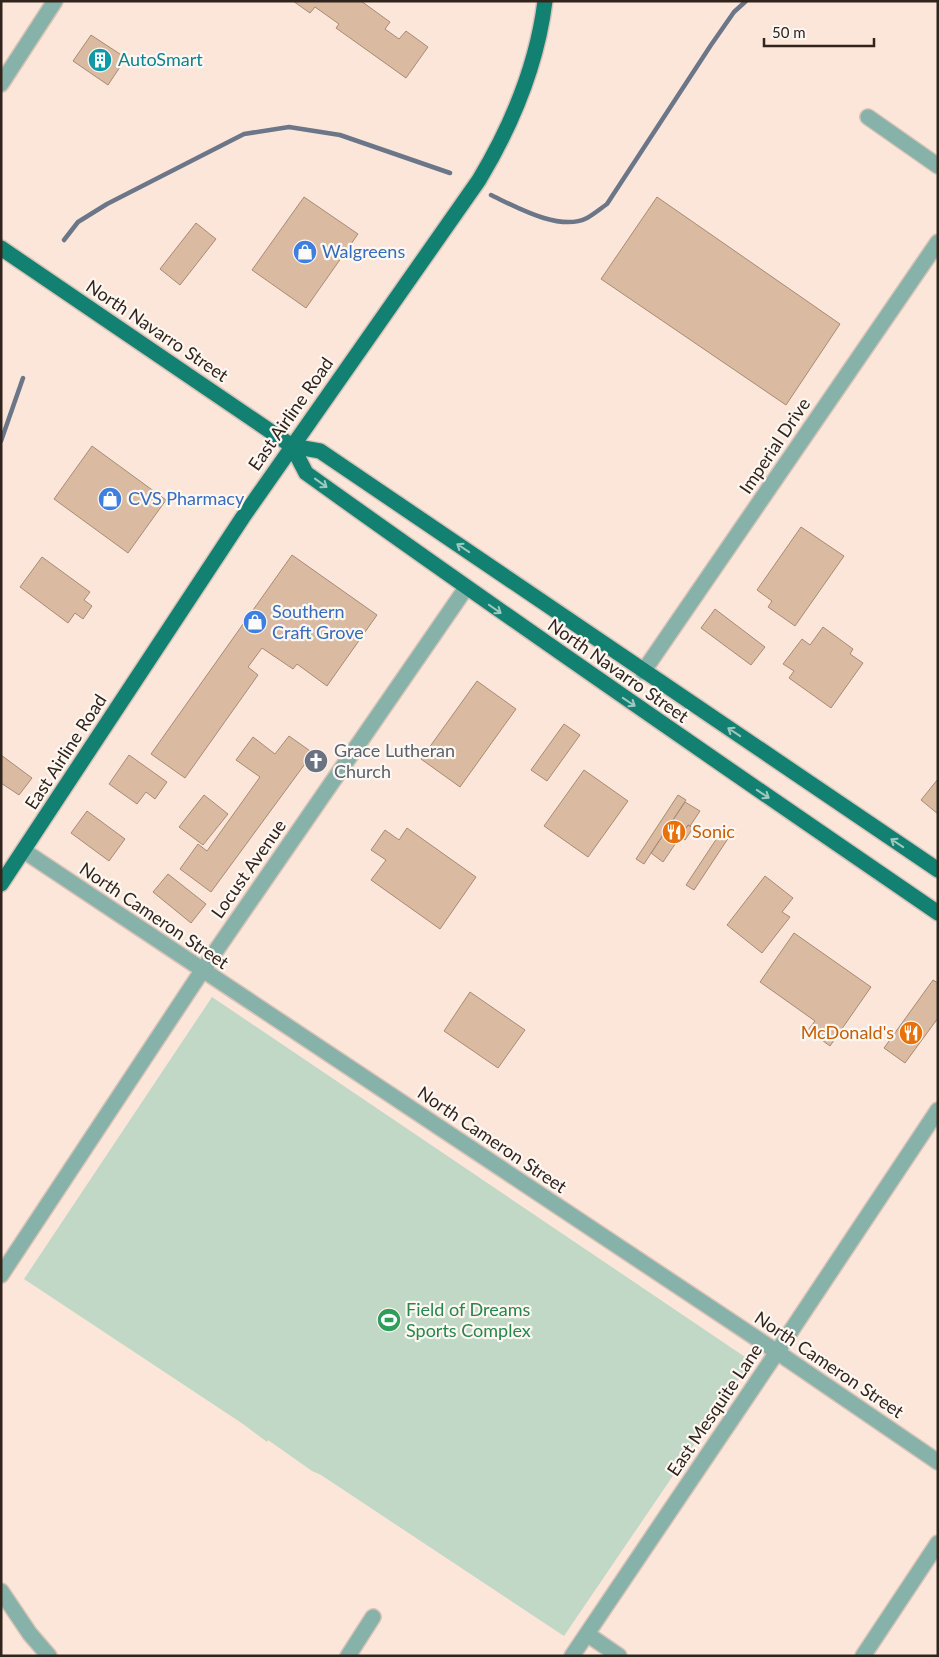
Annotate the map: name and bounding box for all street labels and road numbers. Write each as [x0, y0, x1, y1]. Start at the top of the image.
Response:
street label: North Navarro Street [82, 274, 233, 386]
street label: East Airline Road [243, 353, 337, 474]
street label: Imperial Drive [734, 393, 814, 498]
street label: North Navarro Street [544, 613, 694, 727]
street label: East Airline Road [20, 690, 111, 813]
street label: Locust Avenue [206, 815, 290, 922]
street label: North Cameron Street [76, 857, 234, 974]
street label: North Cameron Street [414, 1081, 572, 1198]
street label: North Cameron Street [751, 1306, 909, 1423]
street label: East Mesquite Lane [662, 1339, 766, 1480]

